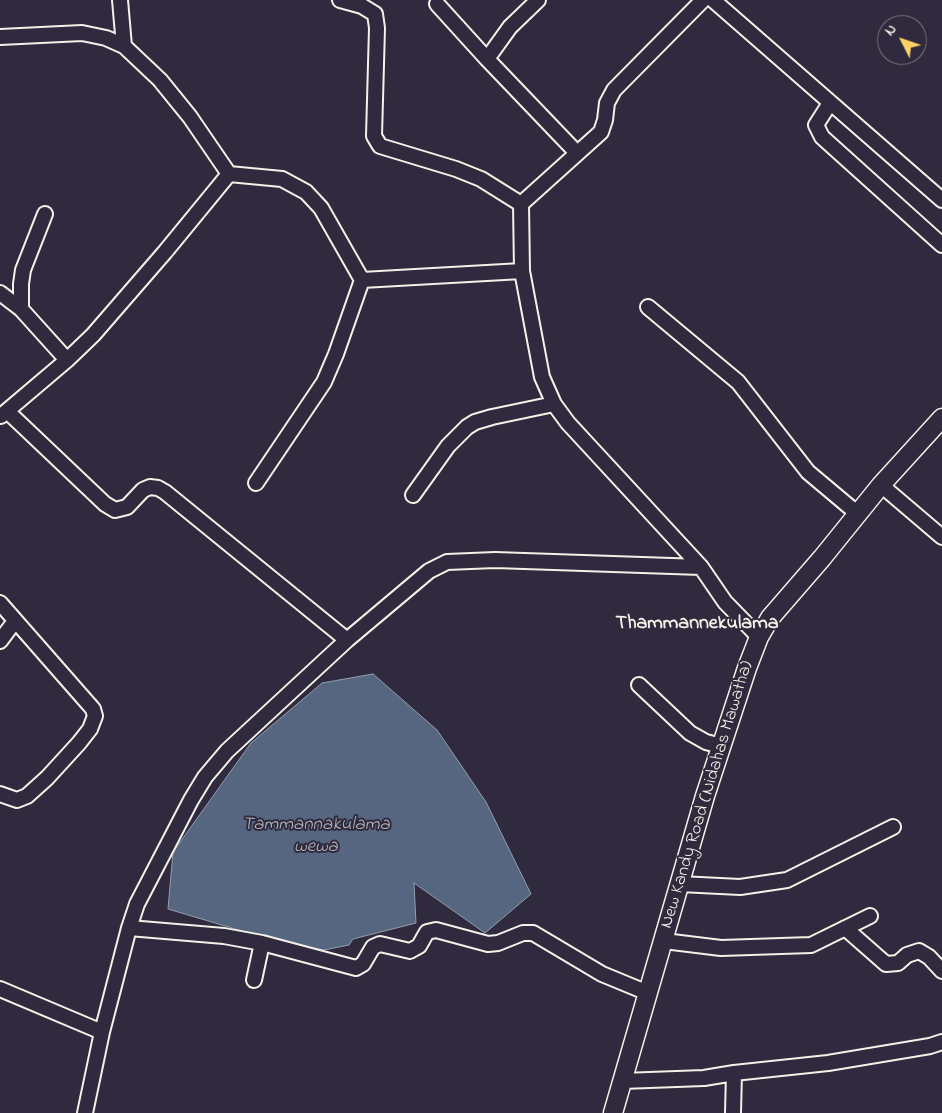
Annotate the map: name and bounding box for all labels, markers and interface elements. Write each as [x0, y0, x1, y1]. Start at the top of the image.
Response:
north arrow [877, 15, 927, 65]
text: N [880, 20, 902, 41]
district label: Thammannekulama [616, 613, 778, 637]
street label: New Kandy Road (Nidahas Mawatha) [657, 659, 759, 931]
water label: Tammannakulama wewa [242, 815, 390, 859]

